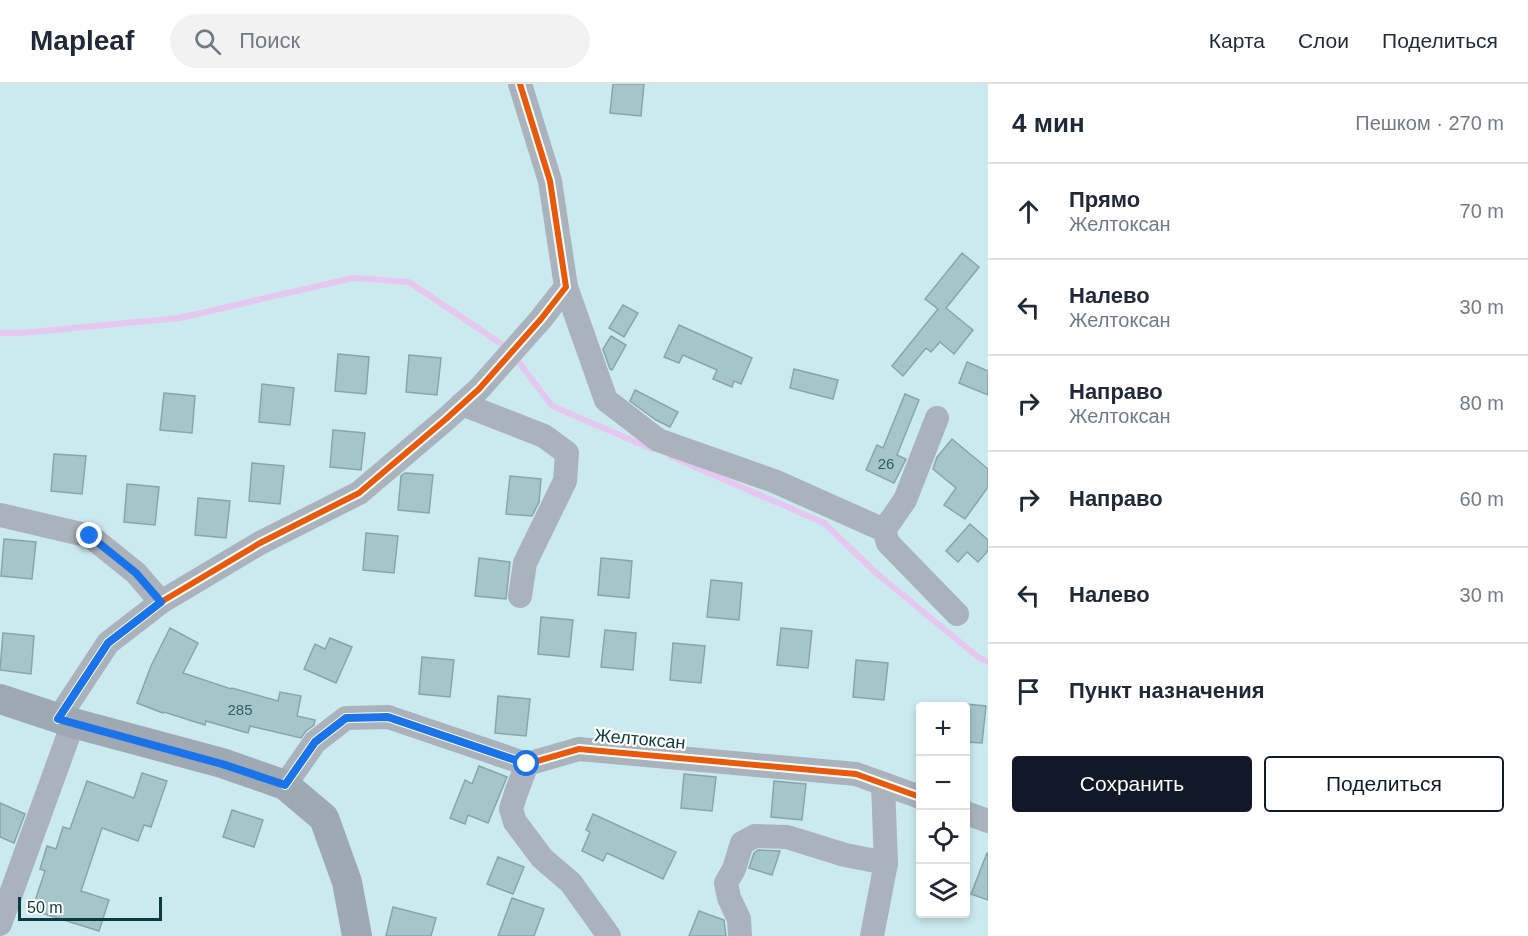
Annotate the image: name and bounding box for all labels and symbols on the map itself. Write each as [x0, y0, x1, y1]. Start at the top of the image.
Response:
house number: 26 [878, 455, 894, 472]
route end [76, 522, 102, 548]
house number: 285 [227, 701, 253, 718]
street label: Желтоксан [594, 725, 686, 753]
route start [513, 750, 539, 776]
scale bar [18, 894, 162, 922]

